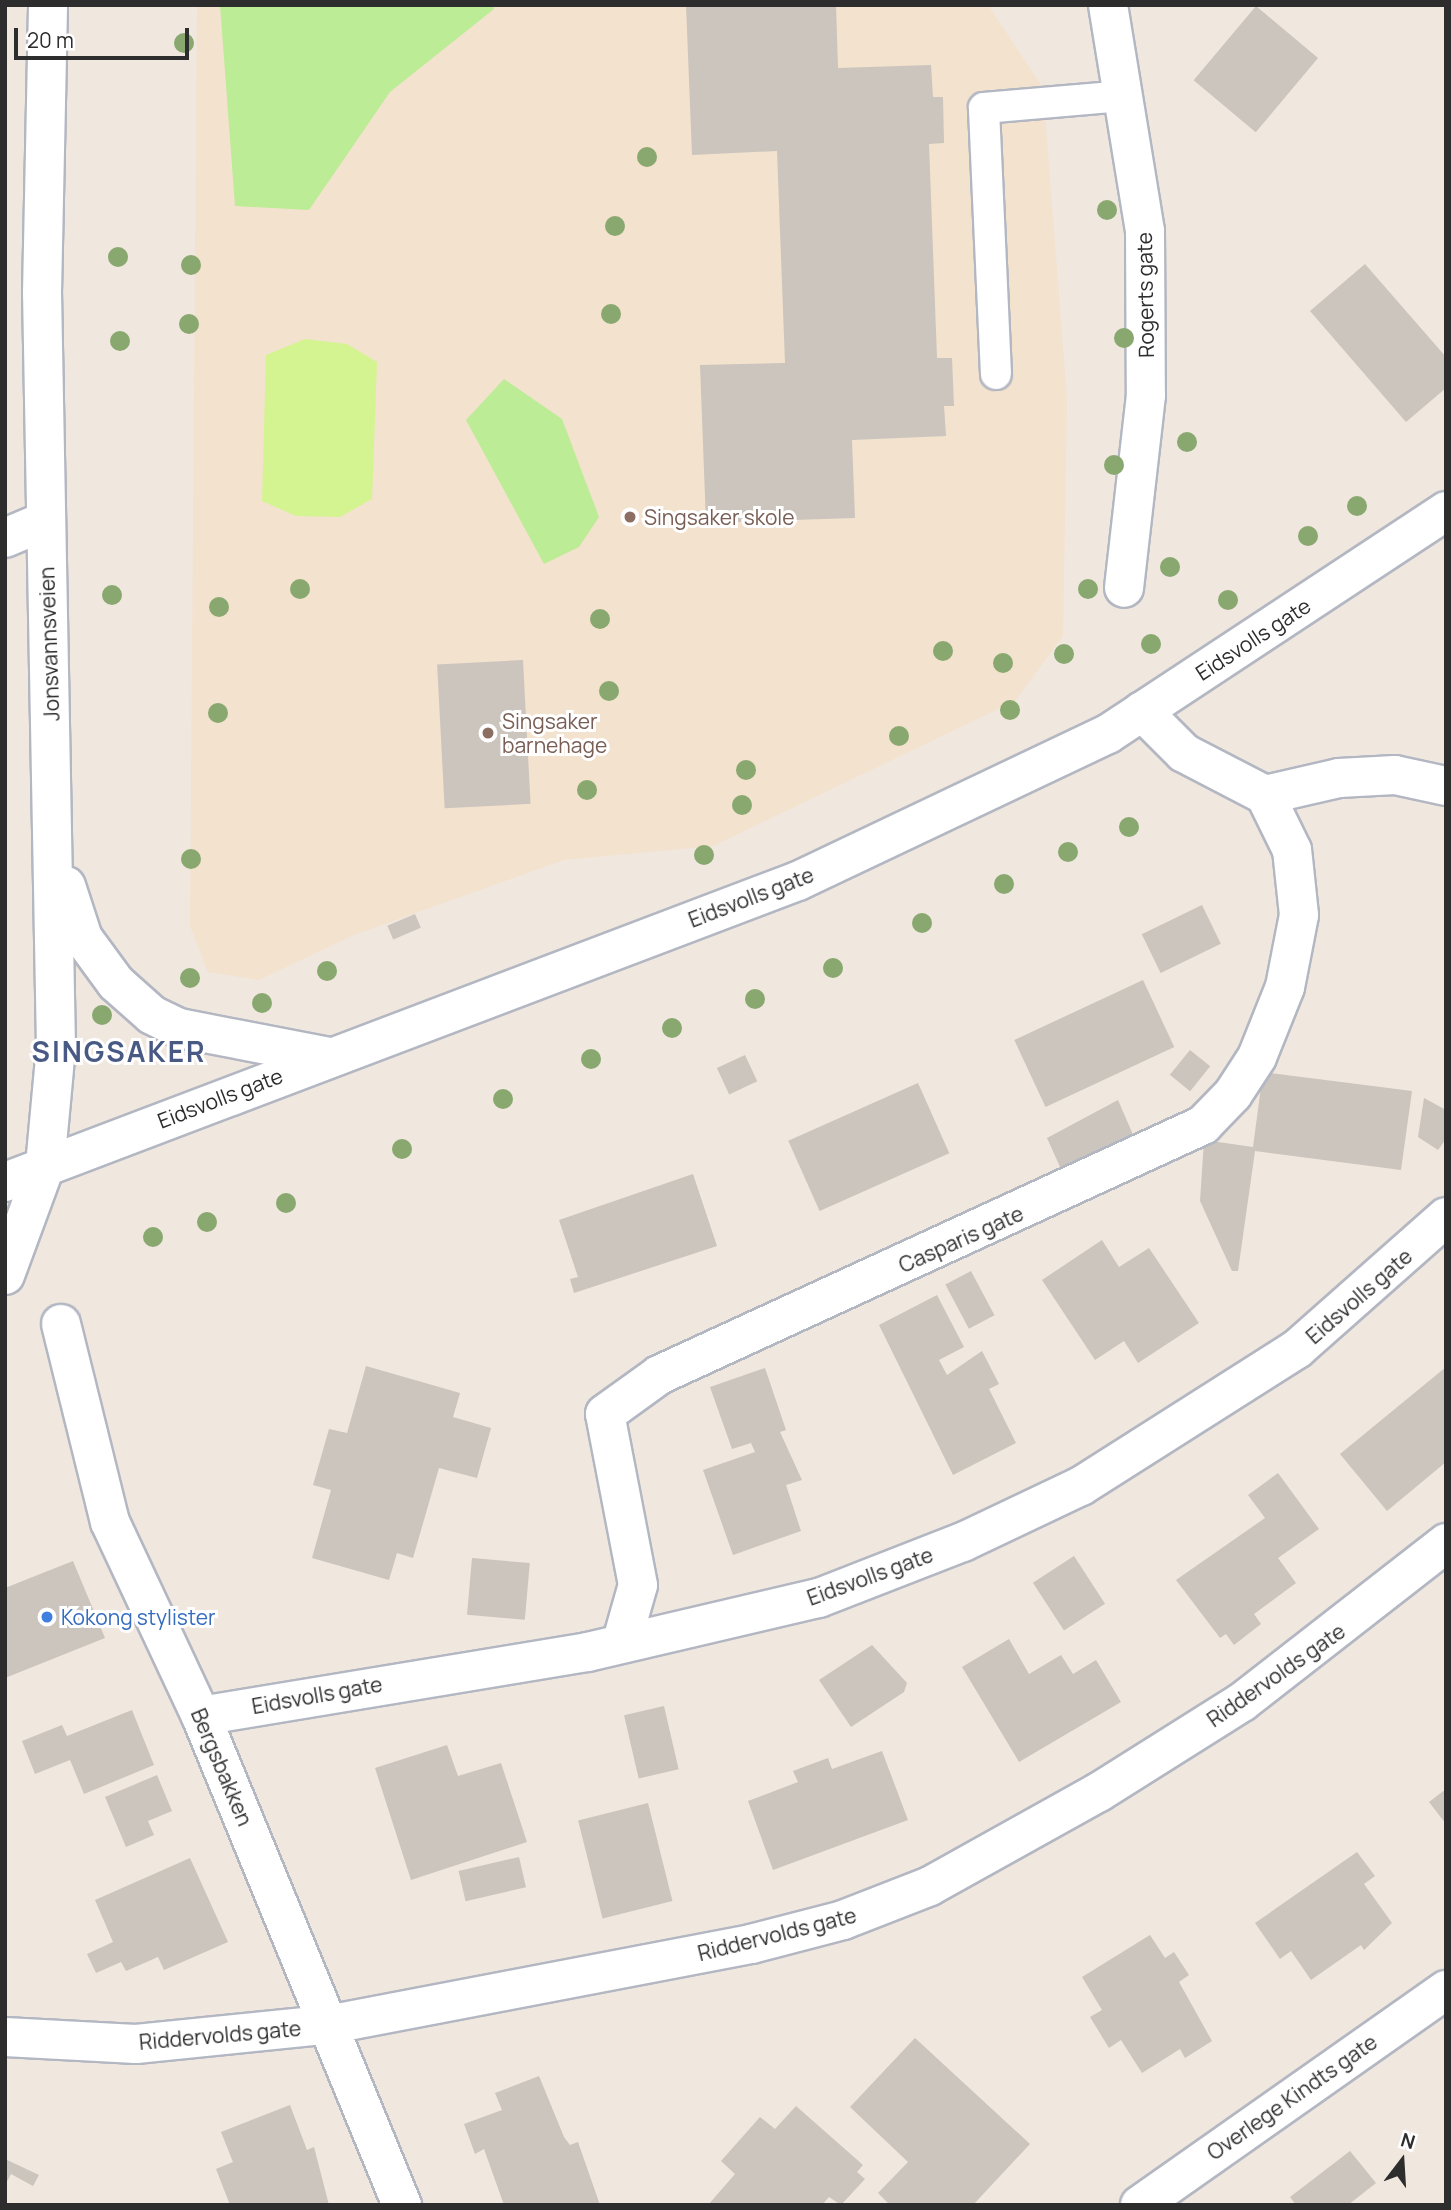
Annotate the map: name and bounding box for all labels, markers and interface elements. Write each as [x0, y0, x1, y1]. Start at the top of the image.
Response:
scale bar [18, 14, 192, 58]
text: 20 m [27, 26, 74, 54]
street label: Rogerts gate [1131, 232, 1159, 358]
place label: Singsaker skole [644, 504, 795, 530]
marker: Singsaker skole [622, 509, 638, 525]
street label: Jonsvannsveien [34, 566, 64, 722]
street label: Eidsvolls gate [1191, 592, 1315, 686]
place label: Singsaker barnehage [502, 708, 607, 758]
marker: Singsaker barnehage [480, 725, 496, 741]
street label: Eidsvolls gate [685, 862, 817, 932]
district label: SINGSAKER [33, 1034, 205, 1068]
street label: Eidsvolls gate [154, 1063, 286, 1133]
street label: Casparis gate [895, 1200, 1027, 1278]
street label: Eidsvolls gate [1301, 1243, 1417, 1349]
street label: Eidsvolls gate [804, 1542, 936, 1610]
place label: Kokong stylister [61, 1604, 216, 1630]
marker: Kokong stylister [39, 1609, 55, 1625]
street label: Riddervolds gate [1202, 1618, 1350, 1732]
street label: Eidsvolls gate [250, 1671, 384, 1719]
street label: Bergsbakken [186, 1705, 258, 1829]
street label: Riddervolds gate [695, 1902, 859, 1966]
street label: Riddervolds gate [138, 2015, 302, 2055]
street label: Overlege Kindts gate [1202, 2029, 1382, 2165]
north arrow [1367, 2126, 1437, 2196]
text: N [1398, 2126, 1418, 2155]

